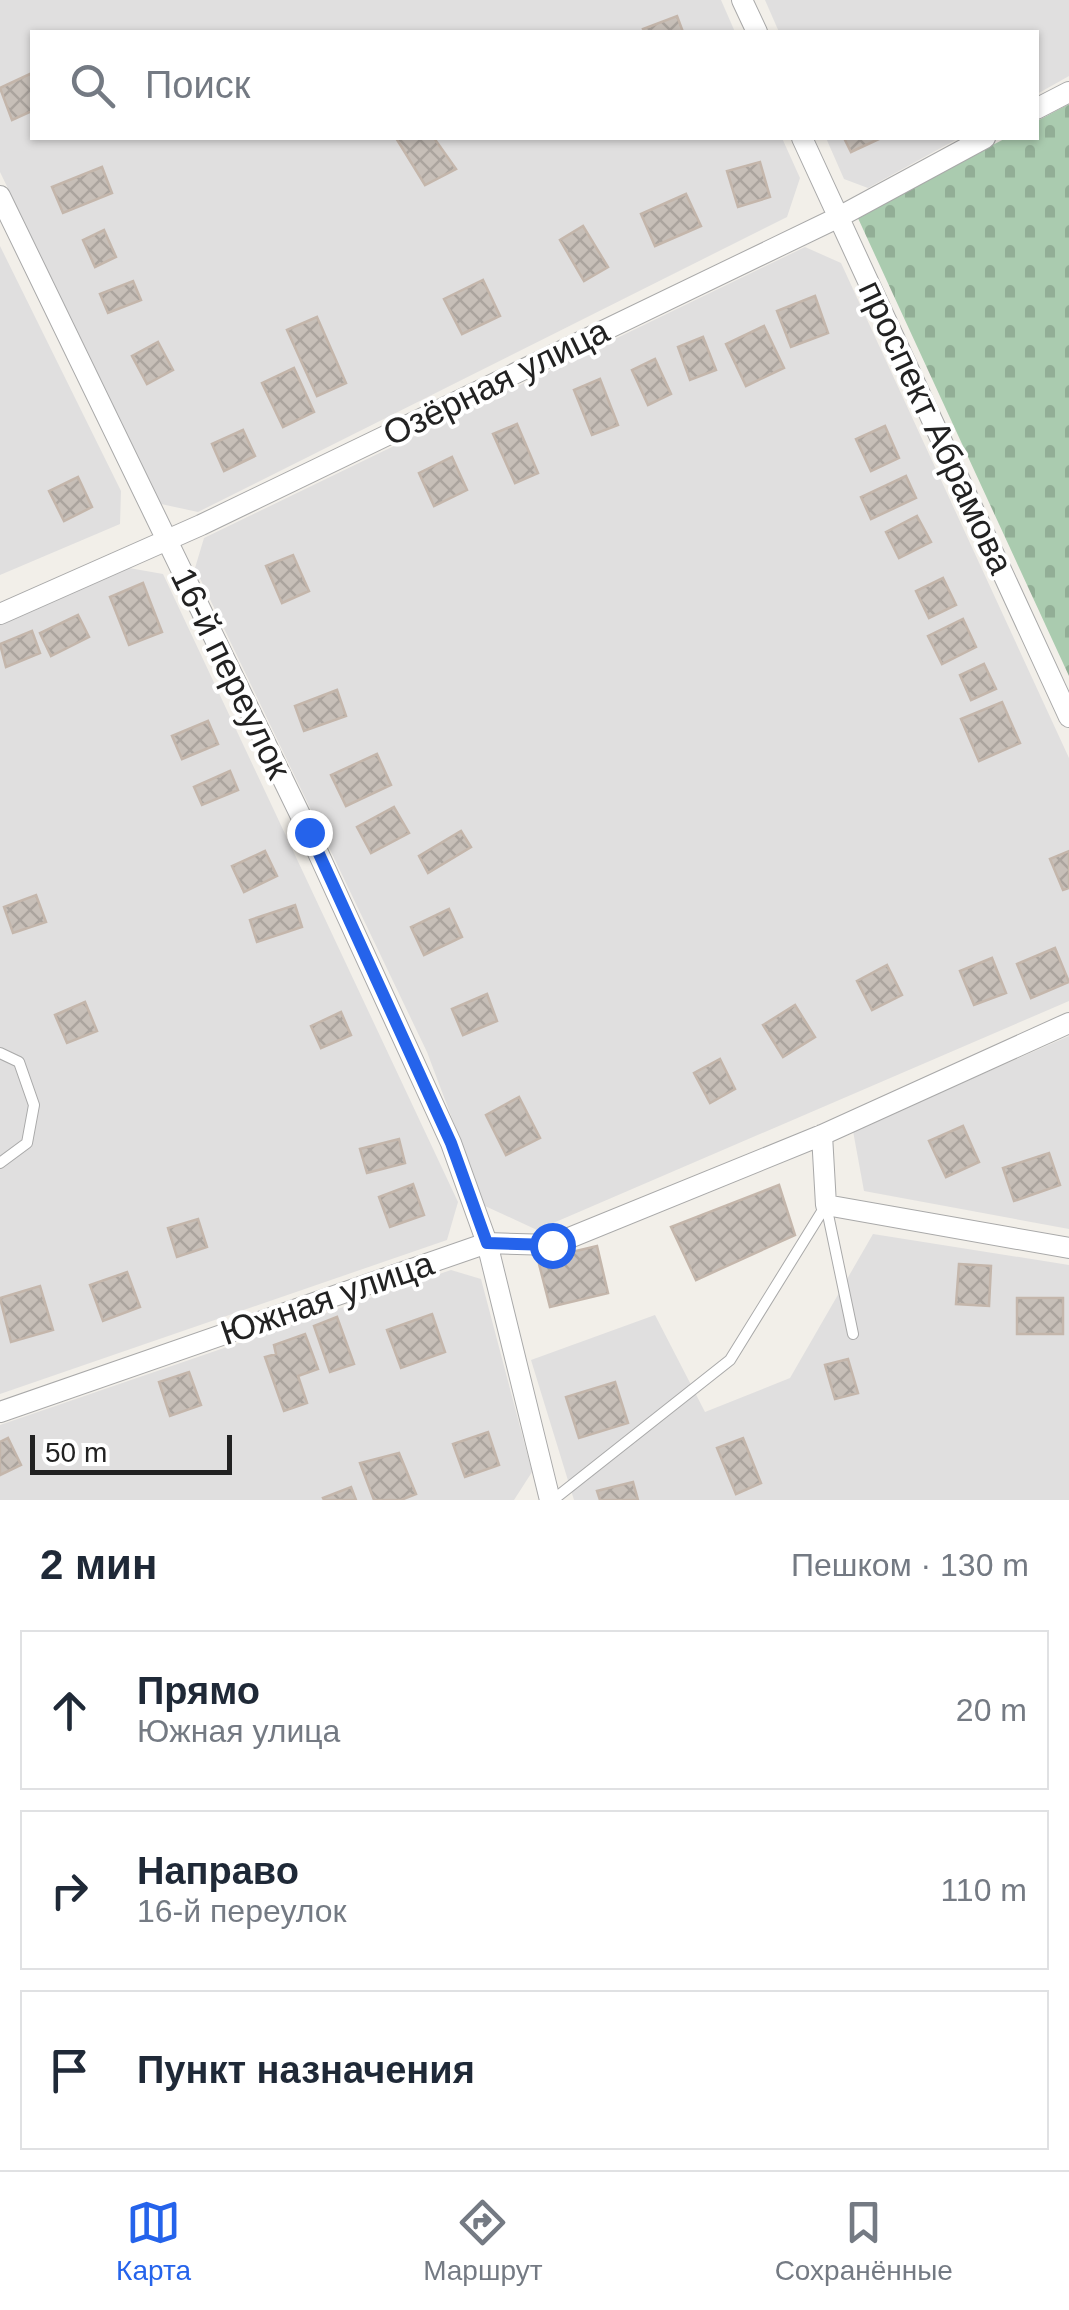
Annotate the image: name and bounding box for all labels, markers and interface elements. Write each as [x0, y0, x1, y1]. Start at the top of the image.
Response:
search box [30, 30, 1039, 140]
icon: search [65, 58, 120, 113]
text: Поиск [145, 64, 250, 106]
street label: проспект Абрамова [851, 274, 1022, 580]
street label: Озёрная улица [377, 310, 615, 453]
street label: 16-й переулок [164, 561, 300, 785]
route end [287, 810, 333, 856]
route start [530, 1223, 576, 1269]
street label: Южная улица [215, 1243, 439, 1352]
scale bar [30, 1430, 232, 1474]
text: 50 m [45, 1437, 107, 1468]
text: 2 мин [40, 1541, 157, 1588]
text: Пешком · 130 m [791, 1547, 1029, 1583]
text: Прямо [137, 1670, 260, 1712]
icon: ahead [42, 1683, 97, 1738]
text: 20 m [956, 1692, 1027, 1728]
text: Южная улица [137, 1713, 340, 1749]
text: Направо [137, 1850, 299, 1892]
icon: right [42, 1863, 97, 1918]
text: 110 m [940, 1872, 1027, 1908]
text: 16-й переулок [137, 1893, 347, 1929]
icon: arrive [42, 2043, 97, 2098]
text: Пункт назначения [137, 2049, 475, 2091]
tab: Карта [116, 2195, 191, 2287]
tab: Маршрут [423, 2195, 542, 2287]
tab: Сохранённые [775, 2195, 953, 2287]

